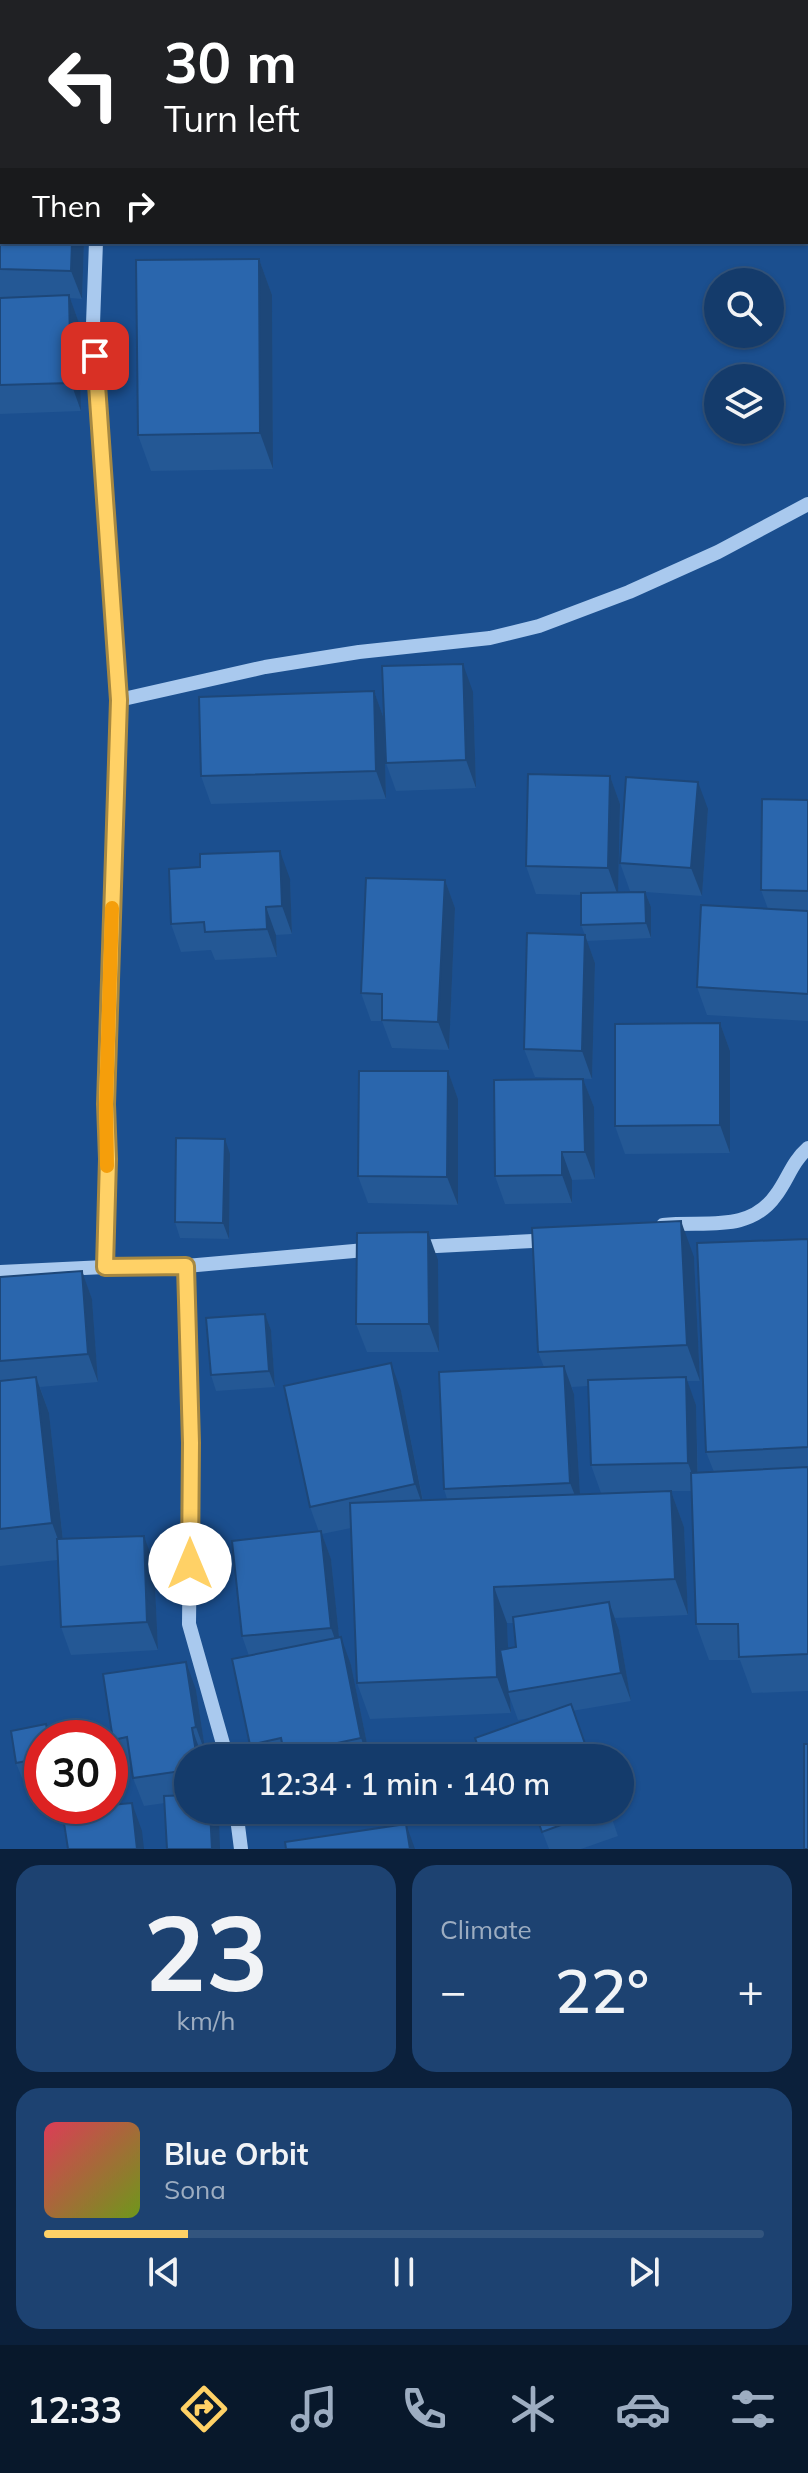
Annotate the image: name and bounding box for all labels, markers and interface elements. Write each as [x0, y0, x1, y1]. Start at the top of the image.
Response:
text: 30 m [164, 27, 297, 97]
icon: left [32, 32, 136, 136]
text: Turn left [164, 96, 300, 141]
icon: right [118, 184, 162, 228]
text: Then [32, 187, 102, 225]
map controls [704, 268, 784, 444]
button: search [704, 268, 784, 348]
pin [61, 322, 129, 390]
icon: arrive [73, 334, 117, 378]
button: layers [704, 364, 784, 444]
position arrow [148, 1522, 232, 1606]
speed limit sign: 30 [24, 1720, 128, 1824]
text: 12:34 · 1 min · 140 m [258, 1765, 550, 1803]
text: 23 [144, 1886, 268, 2017]
text: Climate [440, 1913, 532, 1946]
text: 22° [555, 1953, 649, 2028]
text: − [440, 1963, 466, 2018]
text: + [738, 1963, 764, 2018]
text: km/h [177, 2004, 235, 2037]
text: Blue Orbit [164, 2135, 308, 2173]
text: Sona [164, 2173, 226, 2206]
icon: previous [142, 2250, 186, 2294]
icon: pause [382, 2250, 426, 2294]
icon: next [622, 2250, 666, 2294]
icon: directions [176, 2381, 232, 2437]
icon: music [286, 2381, 342, 2437]
icon: phone [396, 2381, 452, 2437]
icon: climate [505, 2381, 561, 2437]
icon: car [615, 2381, 671, 2437]
icon: filters [725, 2381, 781, 2437]
text: 12:33 [27, 2387, 122, 2432]

